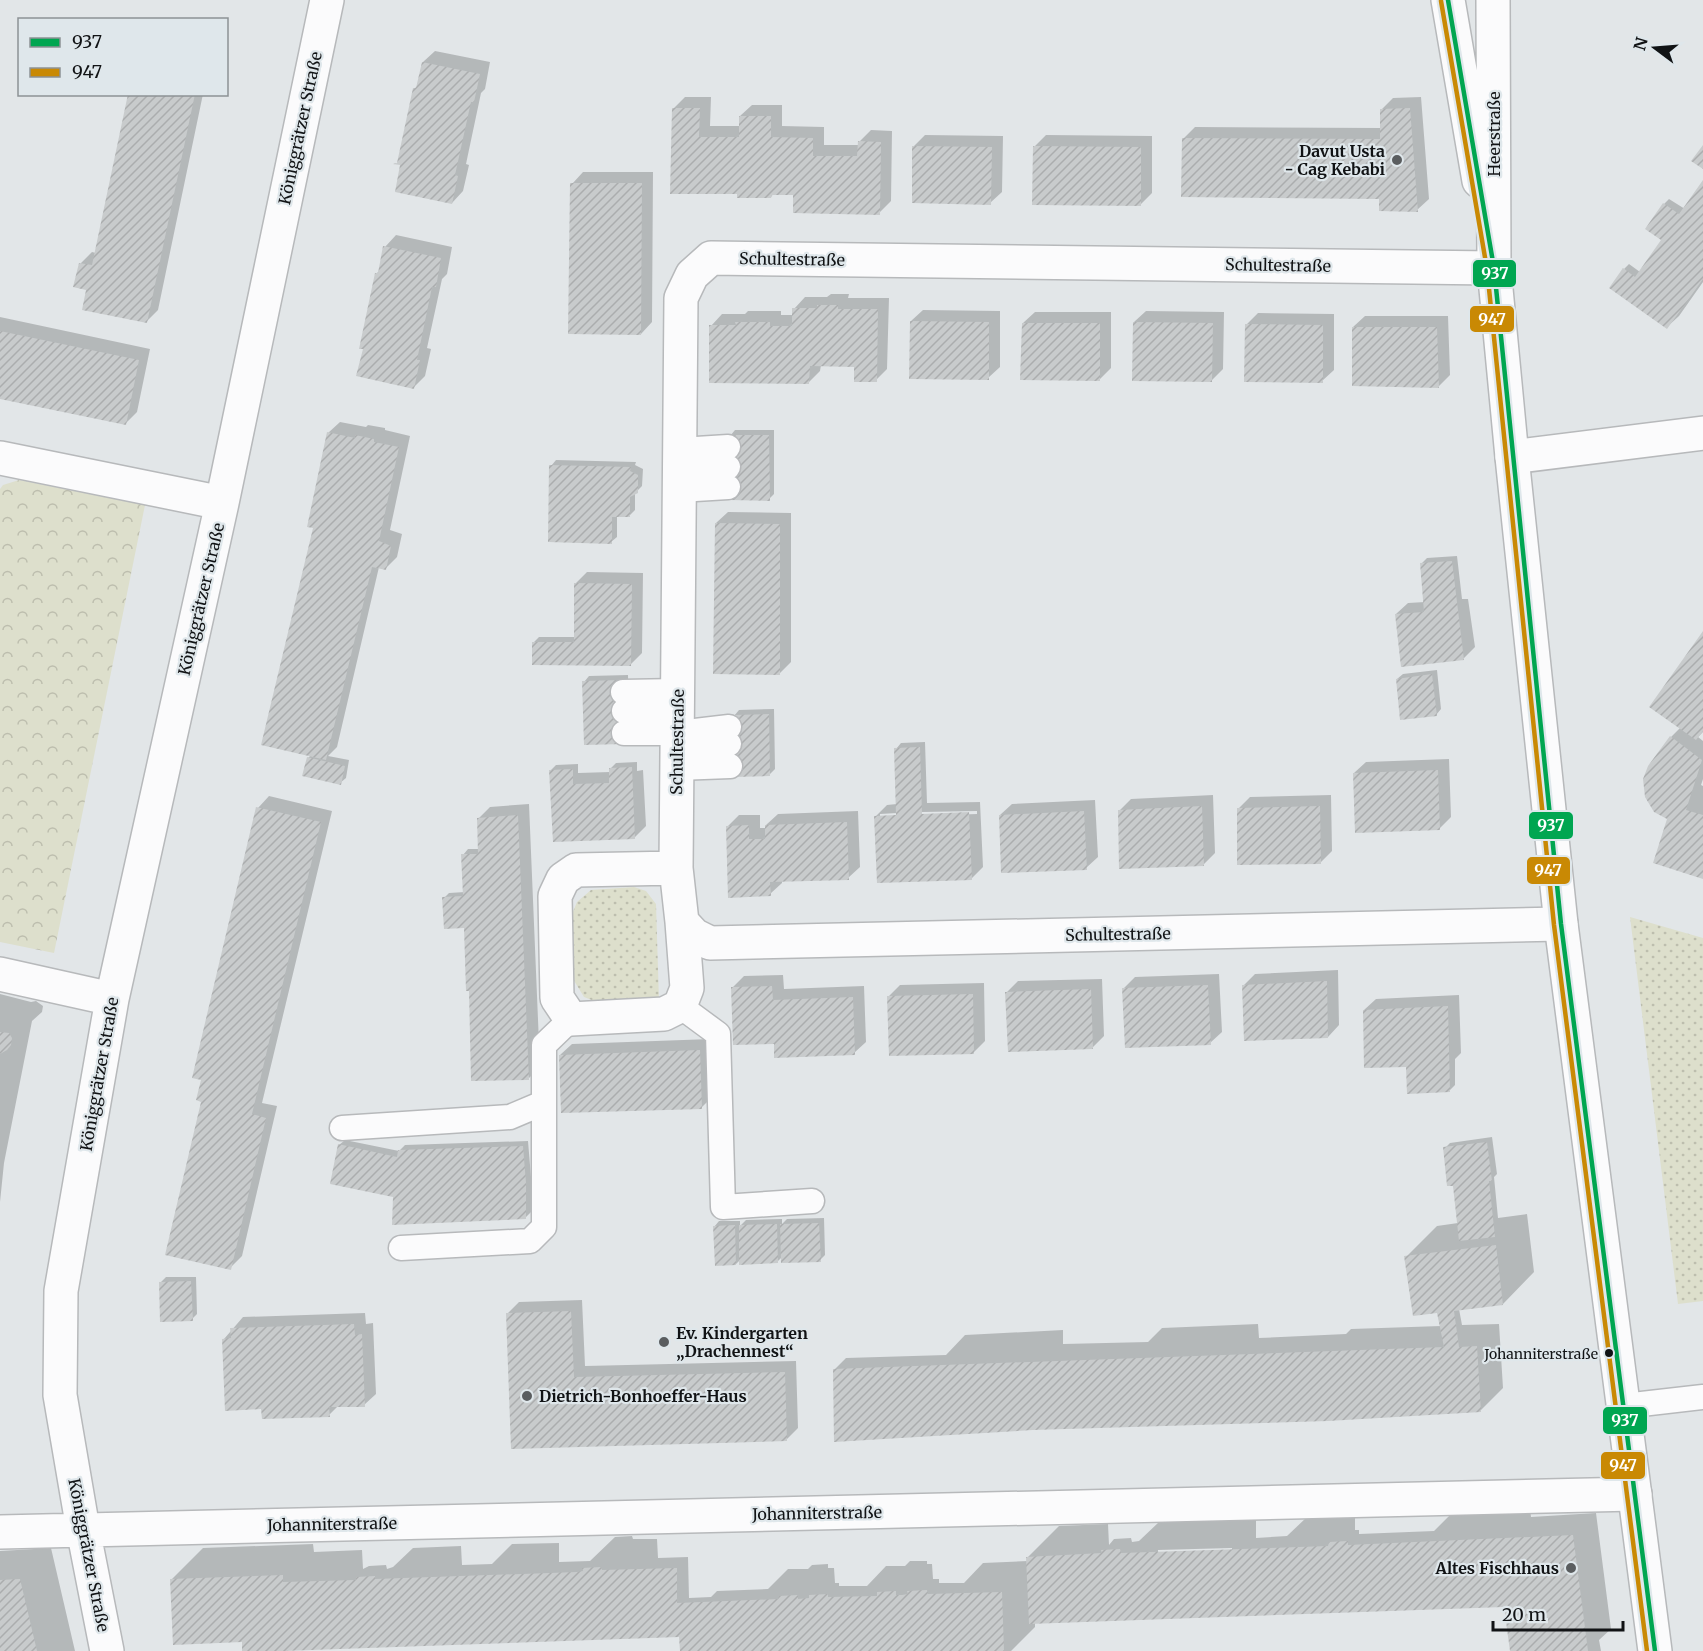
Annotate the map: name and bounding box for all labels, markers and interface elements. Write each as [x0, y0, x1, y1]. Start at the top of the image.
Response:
legend [18, 18, 228, 96]
north arrow [1625, 18, 1685, 78]
text: 937 [72, 30, 102, 53]
text: N [1629, 35, 1652, 53]
street label: Königgrätzer Straße [274, 50, 326, 206]
text: 947 [72, 60, 102, 83]
street label: Heerstraße [1484, 91, 1504, 177]
place label: Davut Usta - Cag Kebabi [1285, 141, 1386, 179]
marker: Davut Usta - Cag Kebabi [1390, 153, 1404, 167]
street label: Schultestraße [739, 248, 845, 270]
street label: Schultestraße [1225, 254, 1331, 276]
line badge: 937 [1472, 259, 1517, 288]
text: 937 [1481, 263, 1509, 283]
line badge: 947 [1469, 305, 1515, 333]
text: 947 [1478, 309, 1506, 329]
street label: Königgrätzer Straße [174, 521, 228, 677]
street label: Schultestraße [666, 689, 688, 795]
line badge: 937 [1528, 811, 1574, 840]
text: 937 [1537, 815, 1565, 835]
line badge: 947 [1526, 856, 1571, 885]
text: 947 [1534, 860, 1562, 880]
street label: Schultestraße [1065, 923, 1171, 945]
street label: Königgrätzer Straße [76, 996, 122, 1152]
place label: Ev. Kindergarten „Drachennest“ [676, 1323, 808, 1361]
marker: Ev. Kindergarten „Drachennest“ [657, 1335, 671, 1349]
place label: Johanniterstraße [1483, 1345, 1598, 1363]
marker: Johanniterstraße [1603, 1347, 1615, 1359]
place label: Dietrich-Bonhoeffer-Haus [539, 1386, 747, 1406]
marker: Dietrich-Bonhoeffer-Haus [520, 1389, 534, 1403]
line badge: 937 [1602, 1406, 1648, 1435]
text: 937 [1611, 1410, 1639, 1430]
line badge: 947 [1600, 1451, 1646, 1480]
text: 947 [1609, 1455, 1637, 1475]
street label: Königgrätzer Straße [64, 1477, 114, 1633]
street label: Johanniterstraße [751, 1502, 882, 1524]
street label: Johanniterstraße [266, 1513, 397, 1535]
place label: Altes Fischhaus [1434, 1558, 1559, 1578]
marker: Altes Fischhaus [1564, 1561, 1578, 1575]
scale bar [1493, 1594, 1624, 1632]
text: 20 m [1502, 1603, 1546, 1626]

